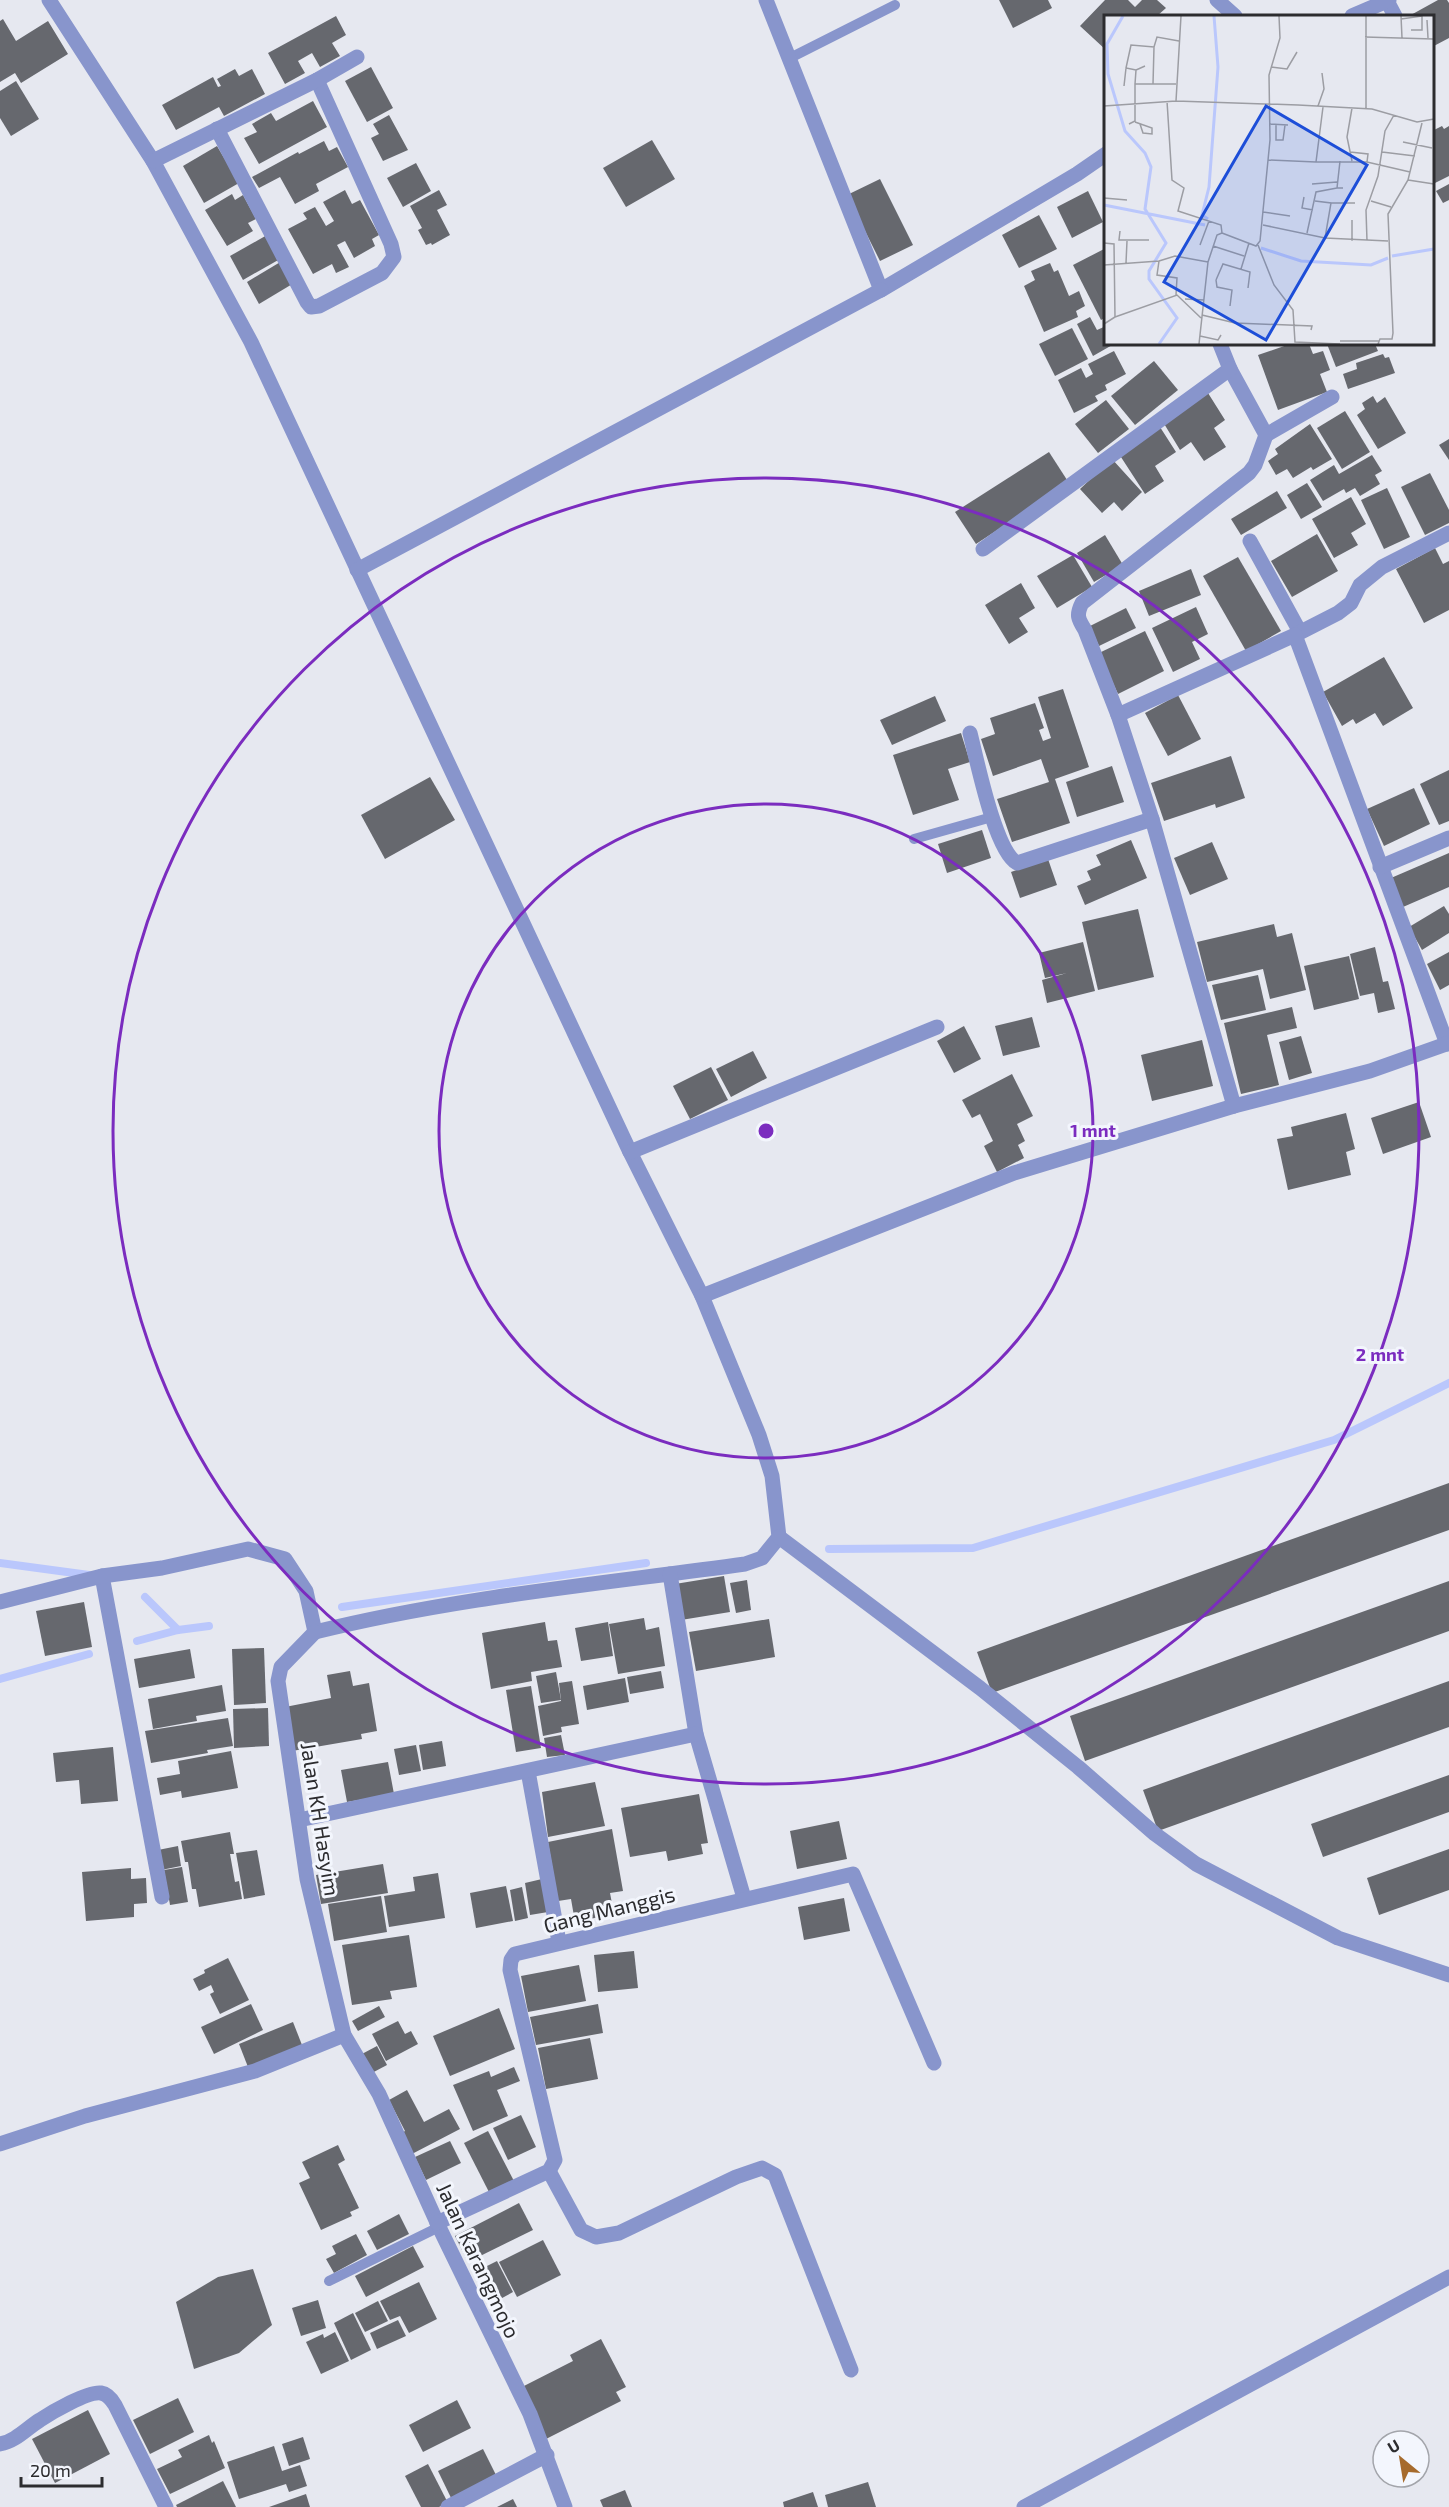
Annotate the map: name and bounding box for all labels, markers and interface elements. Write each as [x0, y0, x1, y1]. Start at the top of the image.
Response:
inset map [1104, 15, 1434, 345]
text: 1 mnt [1070, 1119, 1116, 1141]
centre of rings [756, 1121, 776, 1141]
text: 2 mnt [1356, 1343, 1405, 1365]
street label: Jalan KH Hasyim [297, 1740, 345, 1898]
street label: Gang Manggis [541, 1881, 677, 1937]
street label: Jalan Karangmojo [431, 2178, 526, 2342]
north arrow [1371, 2429, 1431, 2489]
text: U [1384, 2435, 1403, 2457]
scale bar [21, 2450, 102, 2488]
text: 20 m [30, 2459, 71, 2481]

